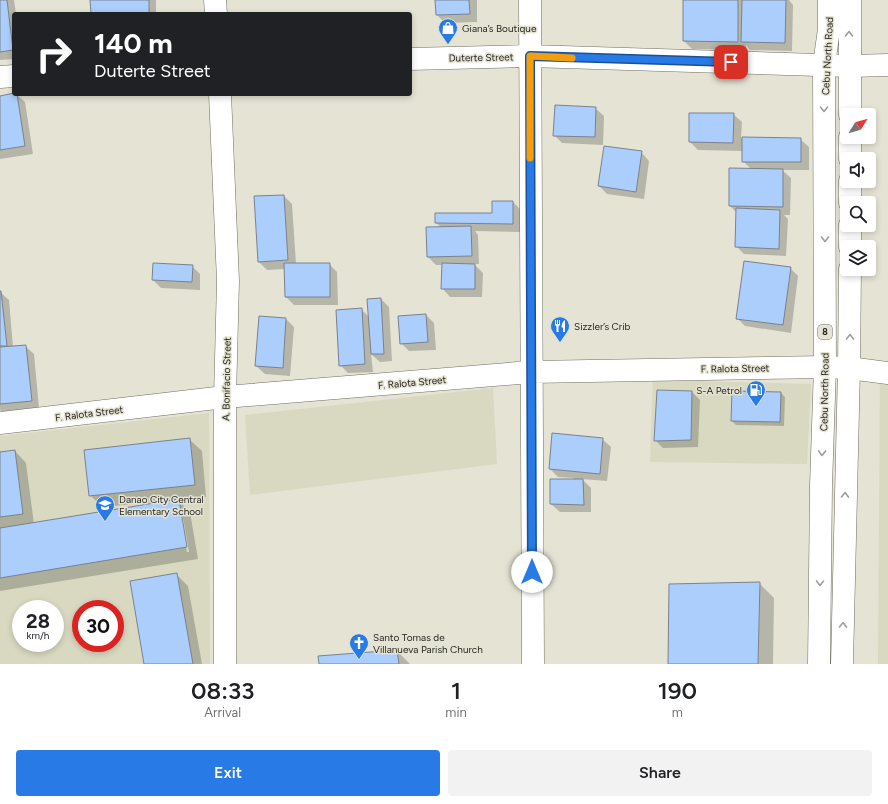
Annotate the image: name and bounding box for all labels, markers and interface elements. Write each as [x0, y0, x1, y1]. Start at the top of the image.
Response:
street label: Cebu North Road [819, 16, 836, 95]
shop icon: Giana’s Boutique [437, 17, 459, 45]
place label: Giana’s Boutique [462, 22, 537, 35]
text: 140 m [94, 26, 173, 60]
icon: right [28, 28, 80, 80]
one-way arrow [845, 31, 853, 37]
pin [714, 45, 748, 79]
street label: Duterte Street [449, 50, 514, 65]
icon: arrive [720, 51, 742, 73]
text: Duterte Street [94, 60, 211, 82]
one-way arrow [820, 106, 828, 112]
north arrow [840, 108, 876, 144]
map controls [840, 108, 876, 276]
button: sound [840, 152, 876, 188]
button: search [840, 196, 876, 232]
one-way arrow [821, 236, 829, 242]
button: layers [840, 240, 876, 276]
restaurant icon: Sizzler’s Crib [549, 315, 571, 343]
place label: Sizzler’s Crib [574, 320, 631, 333]
road number: 8 [818, 325, 832, 339]
one-way arrow [845, 334, 854, 340]
street label: A. Bonifacio Street [219, 337, 234, 421]
street label: Cebu North Road [817, 353, 832, 431]
street label: F. Ralota Street [701, 361, 770, 376]
street label: F. Ralota Street [377, 373, 447, 392]
fuel station icon: S-A Petrol [745, 379, 767, 407]
place label: S-A Petrol [696, 384, 742, 397]
street label: F. Ralota Street [54, 403, 124, 424]
one-way arrow [818, 450, 827, 456]
one-way arrow [841, 492, 850, 498]
place label: Danao City Central Elementary School [119, 493, 204, 518]
school or university icon: Danao City Central Elementary School [94, 494, 116, 522]
position arrow [511, 551, 553, 593]
one-way arrow [816, 580, 824, 586]
speed limit sign: 30 [72, 600, 124, 652]
text: 28 [26, 609, 50, 633]
one-way arrow [838, 622, 847, 628]
text: km/h [27, 629, 49, 642]
place label: Santo Tomas de Villanueva Parish Church [373, 631, 483, 656]
church icon: Santo Tomas de Villanueva Parish Church [348, 632, 370, 660]
text: 08:33 [191, 676, 254, 705]
text: 1 [451, 676, 461, 705]
text: 190 [658, 676, 697, 705]
text: Arrival [204, 705, 241, 720]
text: min [445, 705, 467, 720]
text: m [672, 705, 683, 720]
button: Exit [16, 750, 440, 796]
button: Share [448, 750, 872, 796]

